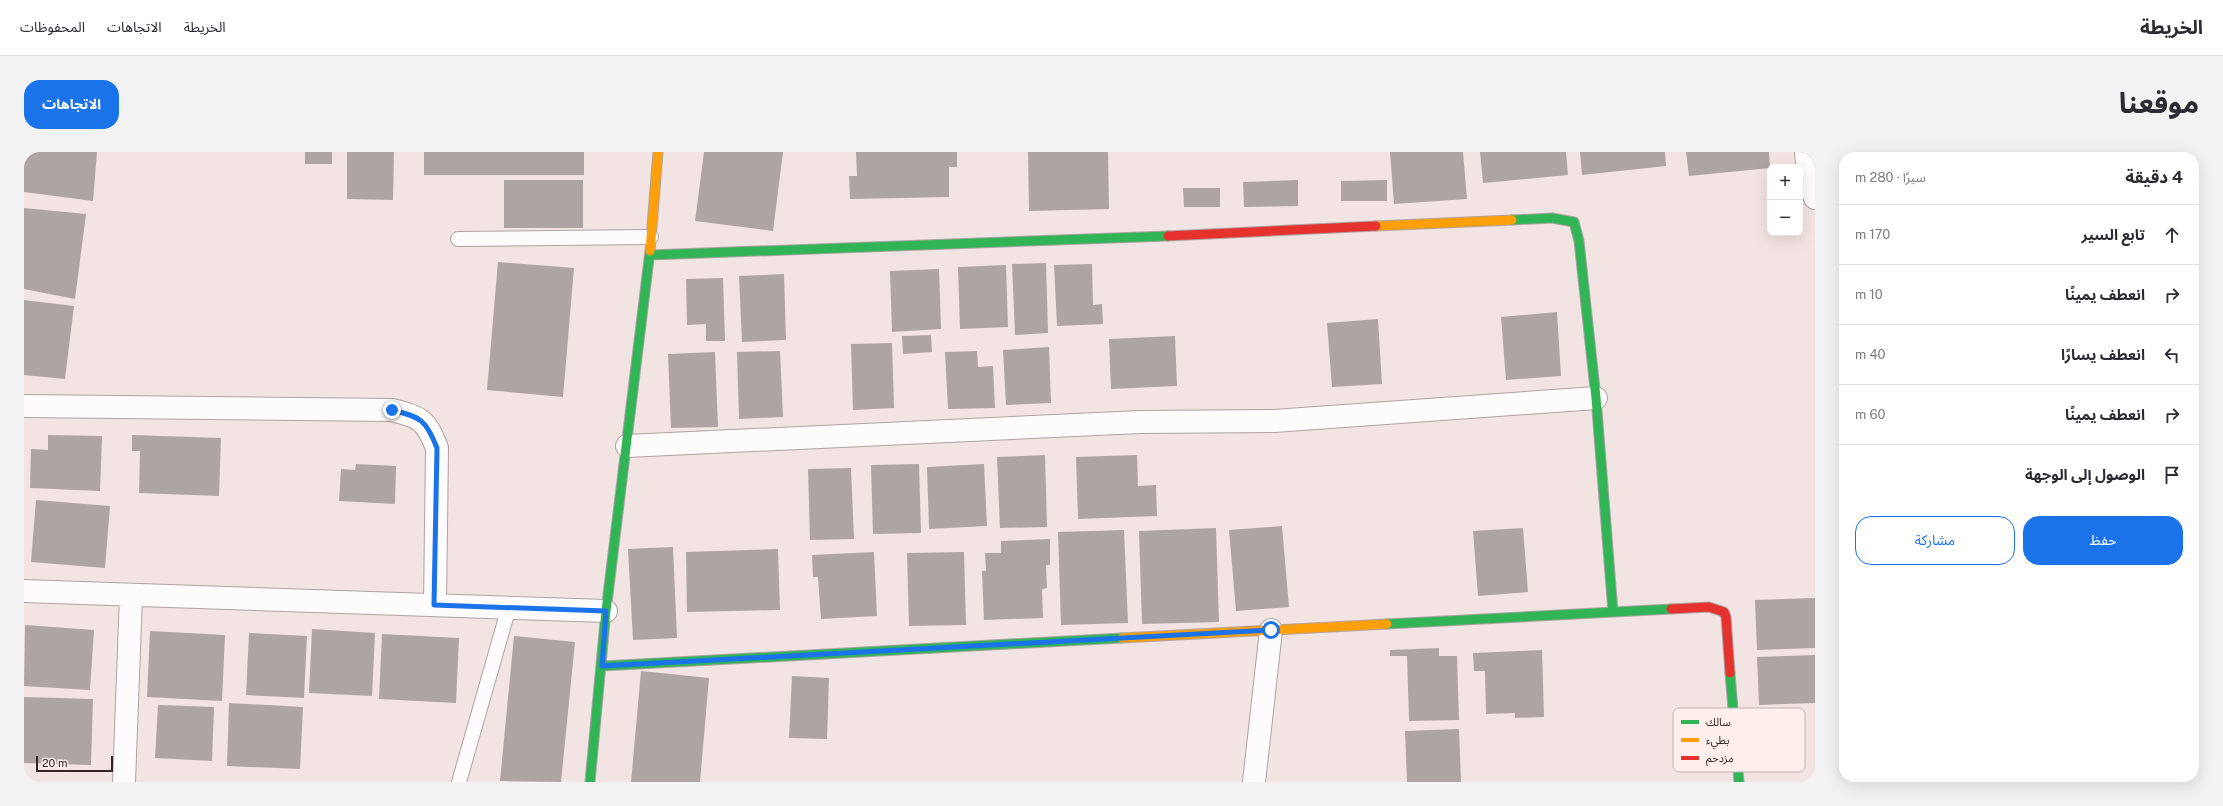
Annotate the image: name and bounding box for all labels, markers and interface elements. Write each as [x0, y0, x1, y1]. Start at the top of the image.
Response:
text: الخريطة [2140, 16, 2203, 38]
text: المحفوظات [20, 19, 85, 35]
text: الاتجاهات [107, 19, 162, 35]
text: الخريطة [184, 19, 226, 35]
button: الاتجاهات [24, 80, 119, 129]
text: موقعنا [2119, 86, 2199, 119]
map controls [1767, 164, 1803, 236]
button: + [1767, 164, 1803, 200]
text: 4 دقيقة [2125, 167, 2183, 187]
text: سيرًا · 280 m [1855, 170, 1926, 185]
button: − [1767, 200, 1803, 236]
icon: ahead [2161, 224, 2183, 246]
text: تابع السير [2081, 226, 2145, 243]
text: 170 m [1855, 227, 1890, 242]
icon: right [2161, 284, 2183, 306]
text: انعطف يمينًا [2065, 286, 2145, 303]
text: 10 m [1855, 287, 1883, 302]
icon: left [2161, 344, 2183, 366]
text: انعطف يسارًا [2061, 346, 2145, 363]
text: 40 m [1855, 347, 1886, 362]
route end [383, 401, 401, 419]
icon: right [2161, 404, 2183, 426]
text: انعطف يمينًا [2065, 406, 2145, 423]
text: 60 m [1855, 407, 1885, 422]
icon: arrive [2161, 464, 2183, 486]
text: الوصول إلى الوجهة [2025, 466, 2145, 483]
button: مشاركة [1855, 516, 2015, 565]
button: حفظ [2023, 516, 2183, 565]
route start [1262, 621, 1280, 639]
legend [1673, 708, 1805, 772]
text: سالك [1706, 716, 1731, 728]
text: بطيء [1706, 734, 1729, 750]
text: مزدحم [1706, 752, 1734, 767]
scale bar [36, 754, 113, 773]
text: 20 m [42, 757, 67, 769]

